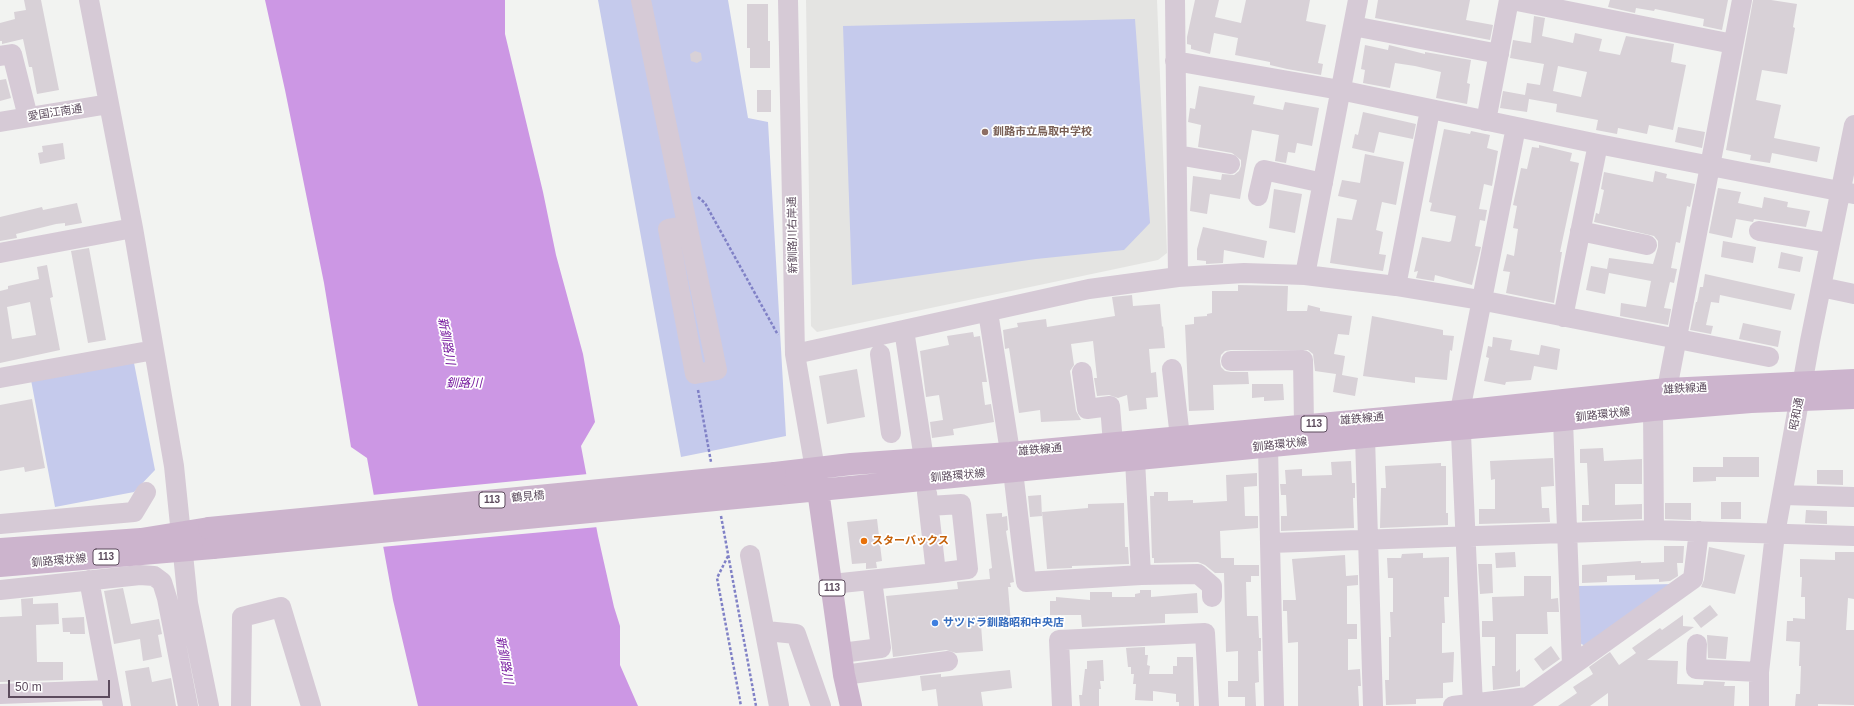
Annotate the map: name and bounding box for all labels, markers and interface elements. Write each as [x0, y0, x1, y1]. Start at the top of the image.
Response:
street label: 愛国江南通 [27, 102, 83, 124]
place label: 釧路市立鳥取中学校 [993, 125, 1092, 139]
marker: 釧路市立鳥取中学校 [980, 127, 990, 137]
street label: 新釧路川右岸通 [786, 196, 800, 274]
water label: 新釧路川 [435, 316, 457, 366]
water label: 釧路川 [446, 377, 482, 391]
street label: 雄鉄線通 [1663, 381, 1707, 397]
street label: 昭和通 [1787, 397, 1807, 431]
street label: 釧路環状線 [1575, 406, 1631, 424]
street label: 雄鉄線通 [1340, 411, 1384, 427]
road number: 113 [1301, 416, 1327, 432]
street label: 釧路環状線 [1252, 436, 1308, 454]
street label: 雄鉄線通 [1018, 442, 1062, 458]
street label: 釧路環状線 [930, 467, 986, 485]
street label: 鶴見橋 [511, 489, 545, 505]
road number: 113 [479, 492, 505, 508]
place label: スターバックス [872, 534, 949, 548]
marker: スターバックス [859, 536, 869, 546]
road number: 113 [93, 549, 119, 565]
street label: 釧路環状線 [31, 552, 87, 570]
road number: 113 [819, 580, 845, 596]
place label: サツドラ釧路昭和中央店 [943, 616, 1064, 630]
marker: サツドラ釧路昭和中央店 [930, 618, 940, 628]
water label: 新釧路川 [493, 635, 515, 685]
scale bar [10, 672, 112, 698]
text: 50 m [15, 680, 42, 694]

